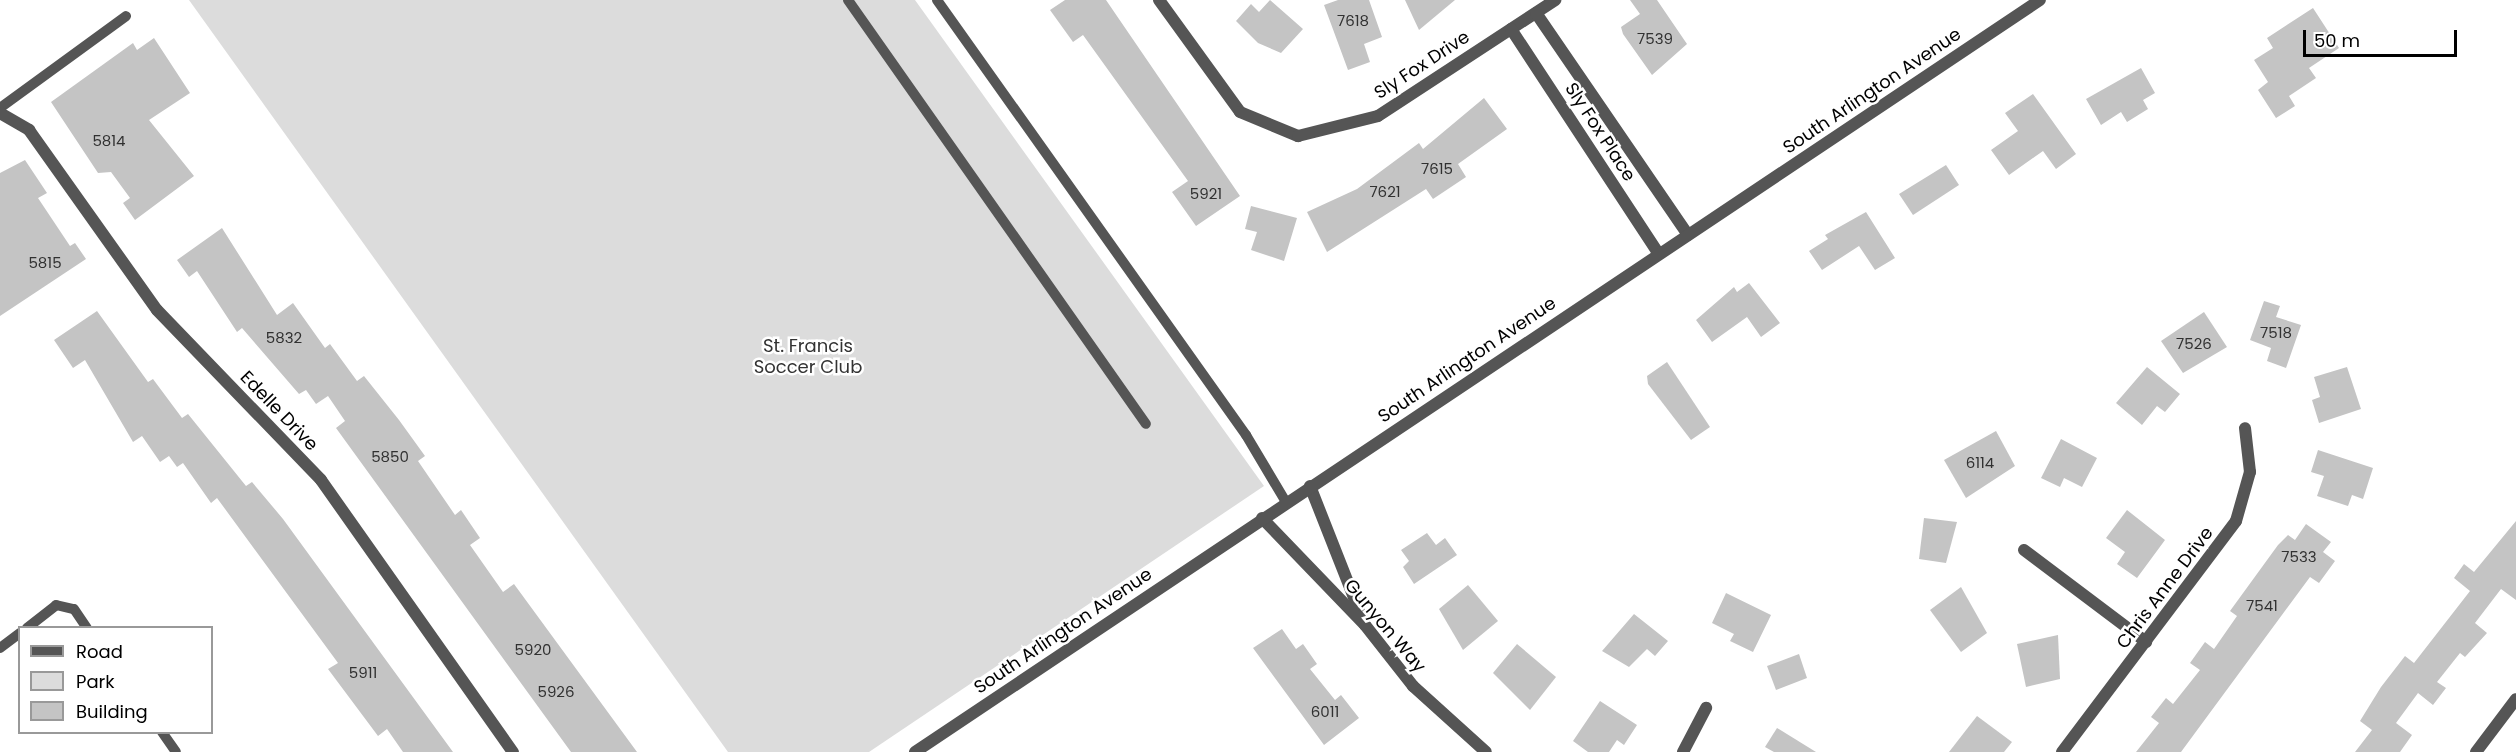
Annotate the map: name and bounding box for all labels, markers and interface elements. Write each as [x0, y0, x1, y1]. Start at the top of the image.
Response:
house number: 7618 [1337, 12, 1369, 30]
scale bar [2306, 18, 2460, 56]
street label: South Arlington Avenue [1779, 23, 1965, 159]
street label: Sly Fox Drive [1370, 26, 1474, 104]
text: 50 m [2314, 28, 2360, 53]
house number: 7539 [1637, 30, 1673, 48]
street label: Sly Fox Place [1560, 79, 1640, 185]
house number: 5814 [92, 132, 126, 150]
house number: 7615 [1421, 160, 1453, 178]
house number: 7621 [1369, 183, 1401, 201]
house number: 5921 [1190, 185, 1222, 203]
house number: 5815 [28, 254, 62, 272]
street label: South Arlington Avenue [1374, 292, 1560, 428]
house number: 7518 [2260, 324, 2292, 342]
house number: 5832 [266, 329, 302, 347]
house number: 7526 [2176, 335, 2212, 353]
park label: St. Francis Soccer Club [754, 336, 862, 378]
street label: Edelle Drive [236, 367, 322, 455]
house number: 5850 [371, 448, 409, 466]
house number: 6114 [1966, 454, 1994, 472]
street label: Chris Anne Drive [2112, 523, 2218, 653]
house number: 7533 [2281, 548, 2317, 566]
street label: South Arlington Avenue [970, 563, 1156, 699]
street label: Gunyon Way [1340, 575, 1430, 677]
house number: 7541 [2246, 597, 2278, 615]
legend [18, 626, 213, 734]
text: Road [76, 639, 123, 664]
house number: 5920 [515, 641, 551, 659]
house number: 5911 [349, 664, 377, 682]
text: Park [76, 669, 115, 694]
house number: 5926 [537, 683, 575, 701]
text: Building [76, 699, 148, 724]
house number: 6011 [1311, 703, 1339, 721]

